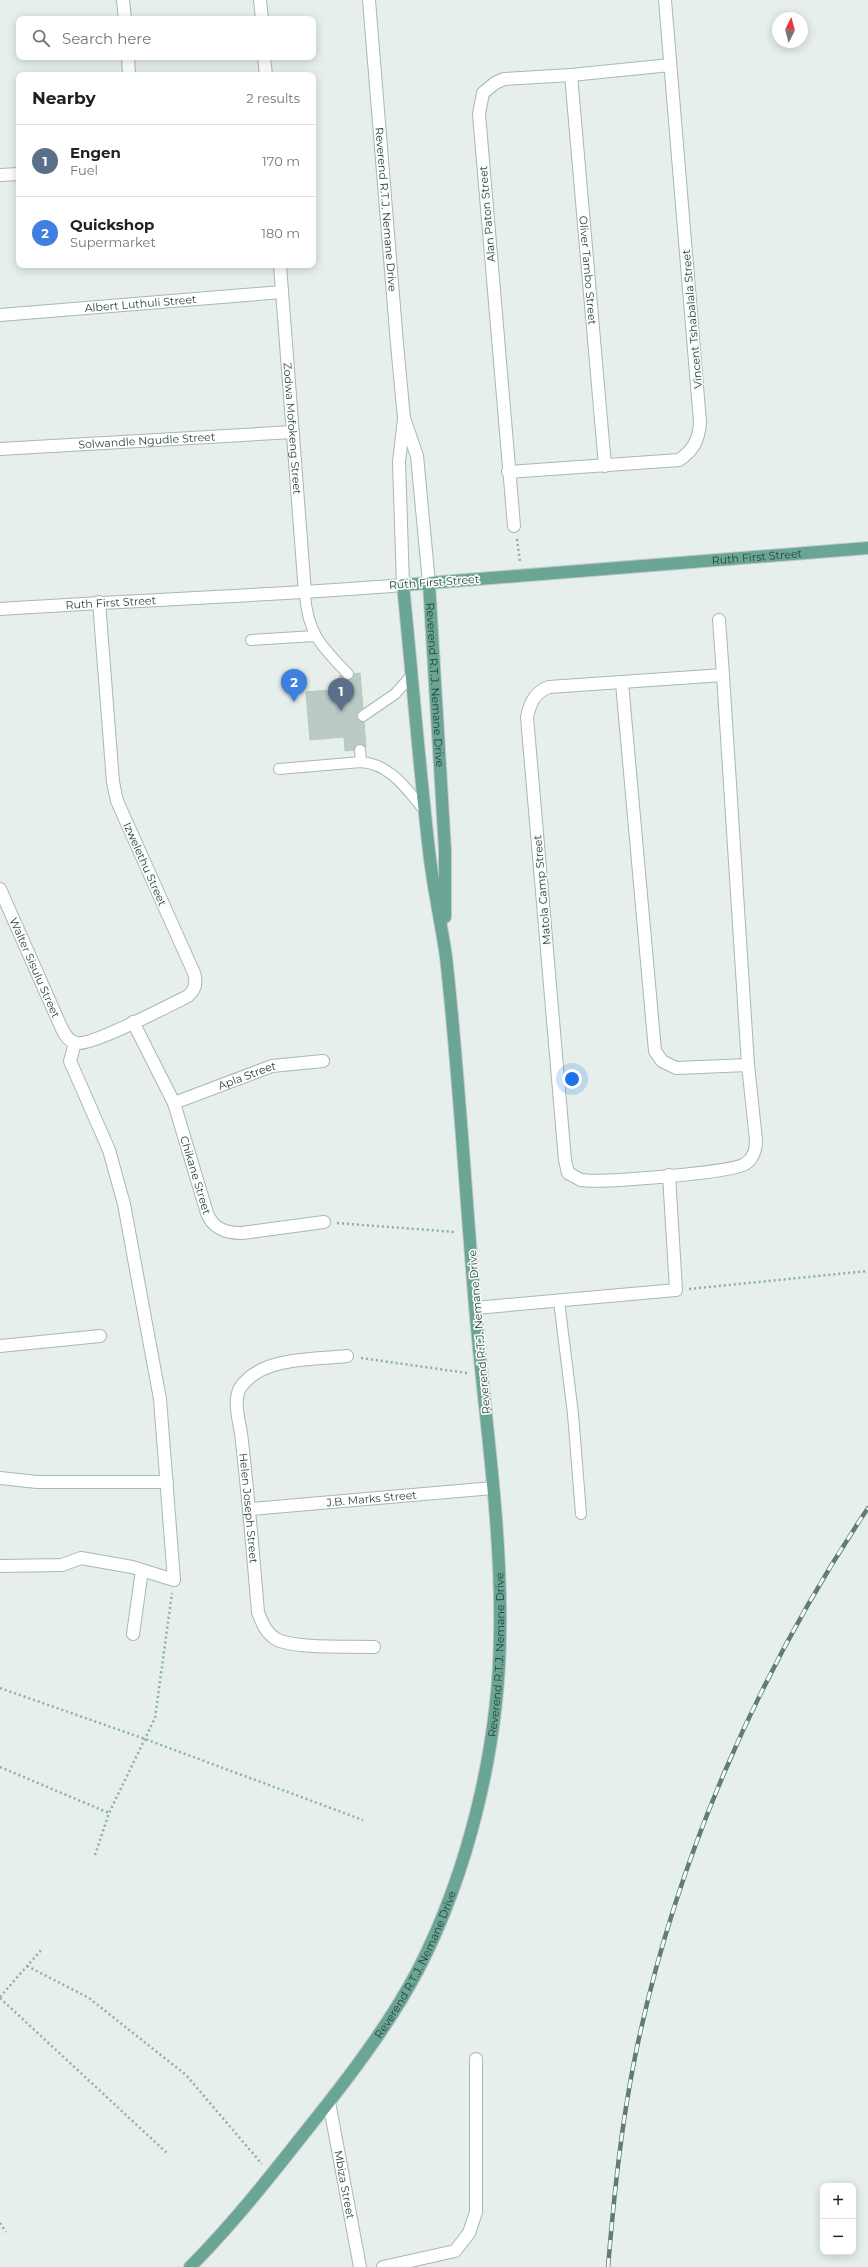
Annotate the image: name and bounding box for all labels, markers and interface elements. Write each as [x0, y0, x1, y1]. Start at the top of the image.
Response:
north arrow [772, 12, 808, 48]
search box [16, 16, 316, 60]
icon: search [30, 27, 52, 49]
text: Search here [62, 29, 151, 48]
text: Nearby [32, 88, 96, 108]
text: 2 results [246, 90, 300, 106]
street label: Reverend R.T.J. Nemane Drive [372, 127, 400, 292]
text: Engen [70, 143, 121, 162]
text: 1 [42, 153, 48, 169]
text: 170 m [262, 153, 300, 169]
text: Fuel [70, 162, 98, 178]
street label: Alan Paton Street [476, 165, 498, 263]
text: Quickshop [70, 215, 154, 234]
street label: Oliver Tambo Street [576, 215, 600, 326]
text: 2 [41, 225, 49, 241]
text: 180 m [261, 225, 300, 241]
text: Supermarket [70, 234, 156, 250]
street label: Vincent Tshabalala Street [679, 248, 705, 389]
street label: Albert Luthuli Street [84, 292, 198, 315]
street label: Zodwa Mofokeng Street [280, 362, 305, 496]
street label: Solwandle Ngudle Street [78, 429, 216, 451]
street label: Ruth First Street [711, 546, 803, 567]
street label: Ruth First Street [388, 572, 480, 592]
street label: Ruth First Street [65, 593, 157, 612]
street label: Reverend R.T.J. Nemane Drive [423, 602, 447, 768]
pin: 2 [281, 669, 307, 702]
pin: 1 [328, 678, 354, 711]
street label: Izwelethu Street [120, 820, 170, 908]
street label: Matola Camp Street [530, 834, 554, 945]
street label: Walter Sisulu Street [6, 915, 63, 1020]
street label: Apla Street [216, 1059, 277, 1093]
your location [562, 1069, 582, 1089]
street label: Chikane Street [177, 1134, 214, 1217]
street label: Reverend R.T.J. Nemane Drive [465, 1249, 493, 1415]
street label: Helen Joseph Street [236, 1452, 261, 1565]
street label: J.B. Marks Street [325, 1488, 418, 1509]
street label: Reverend R.T.J. Nemane Drive [485, 1572, 507, 1738]
street label: Reverend R.T.J. Nemane Drive [371, 1888, 459, 2041]
street label: Mbiza Street [331, 2149, 358, 2220]
map controls [820, 2183, 856, 2255]
button: + [820, 2183, 856, 2219]
button: − [820, 2219, 856, 2255]

